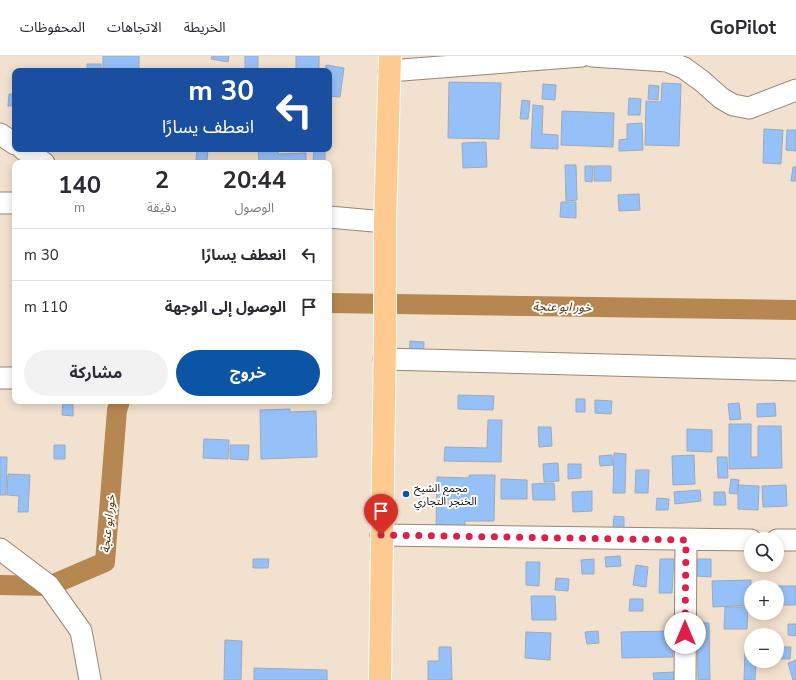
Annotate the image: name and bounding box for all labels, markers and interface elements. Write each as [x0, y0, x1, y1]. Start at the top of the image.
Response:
text: GoPilot [710, 15, 776, 41]
text: المحفوظات [20, 18, 85, 37]
text: الاتجاهات [107, 18, 162, 37]
text: الخريطة [184, 18, 226, 37]
text: 30 m [188, 72, 254, 110]
icon: left [268, 84, 320, 136]
text: انعطف يسارًا [162, 115, 254, 139]
text: 2 [155, 164, 169, 196]
text: 20:44 [223, 164, 286, 196]
text: 140 [58, 169, 101, 201]
text: m [74, 199, 85, 217]
text: دقيقة [147, 199, 177, 217]
text: الوصول [235, 199, 274, 217]
icon: left [298, 244, 320, 266]
text: 30 m [24, 245, 59, 265]
text: انعطف يسارًا [201, 245, 286, 265]
icon: arrive [298, 296, 320, 318]
text: 110 m [24, 297, 68, 317]
text: الوصول إلى الوجهة [165, 297, 286, 317]
water label: خور ابو عنجة [533, 298, 592, 316]
button: مشاركة [24, 350, 168, 396]
button: خروج [176, 350, 320, 396]
place label: مجمع الشيخ الخنجر التجاري [414, 481, 477, 511]
marker: مجمع الشيخ الخنجر التجاري [401, 489, 411, 499]
water label: خور ابو عنجة [97, 493, 119, 554]
pin [364, 494, 398, 535]
icon: arrive [370, 500, 392, 522]
map controls [744, 532, 784, 668]
button: search [744, 532, 784, 572]
button: + [744, 580, 784, 620]
position arrow [664, 612, 706, 654]
button: − [744, 628, 784, 668]

